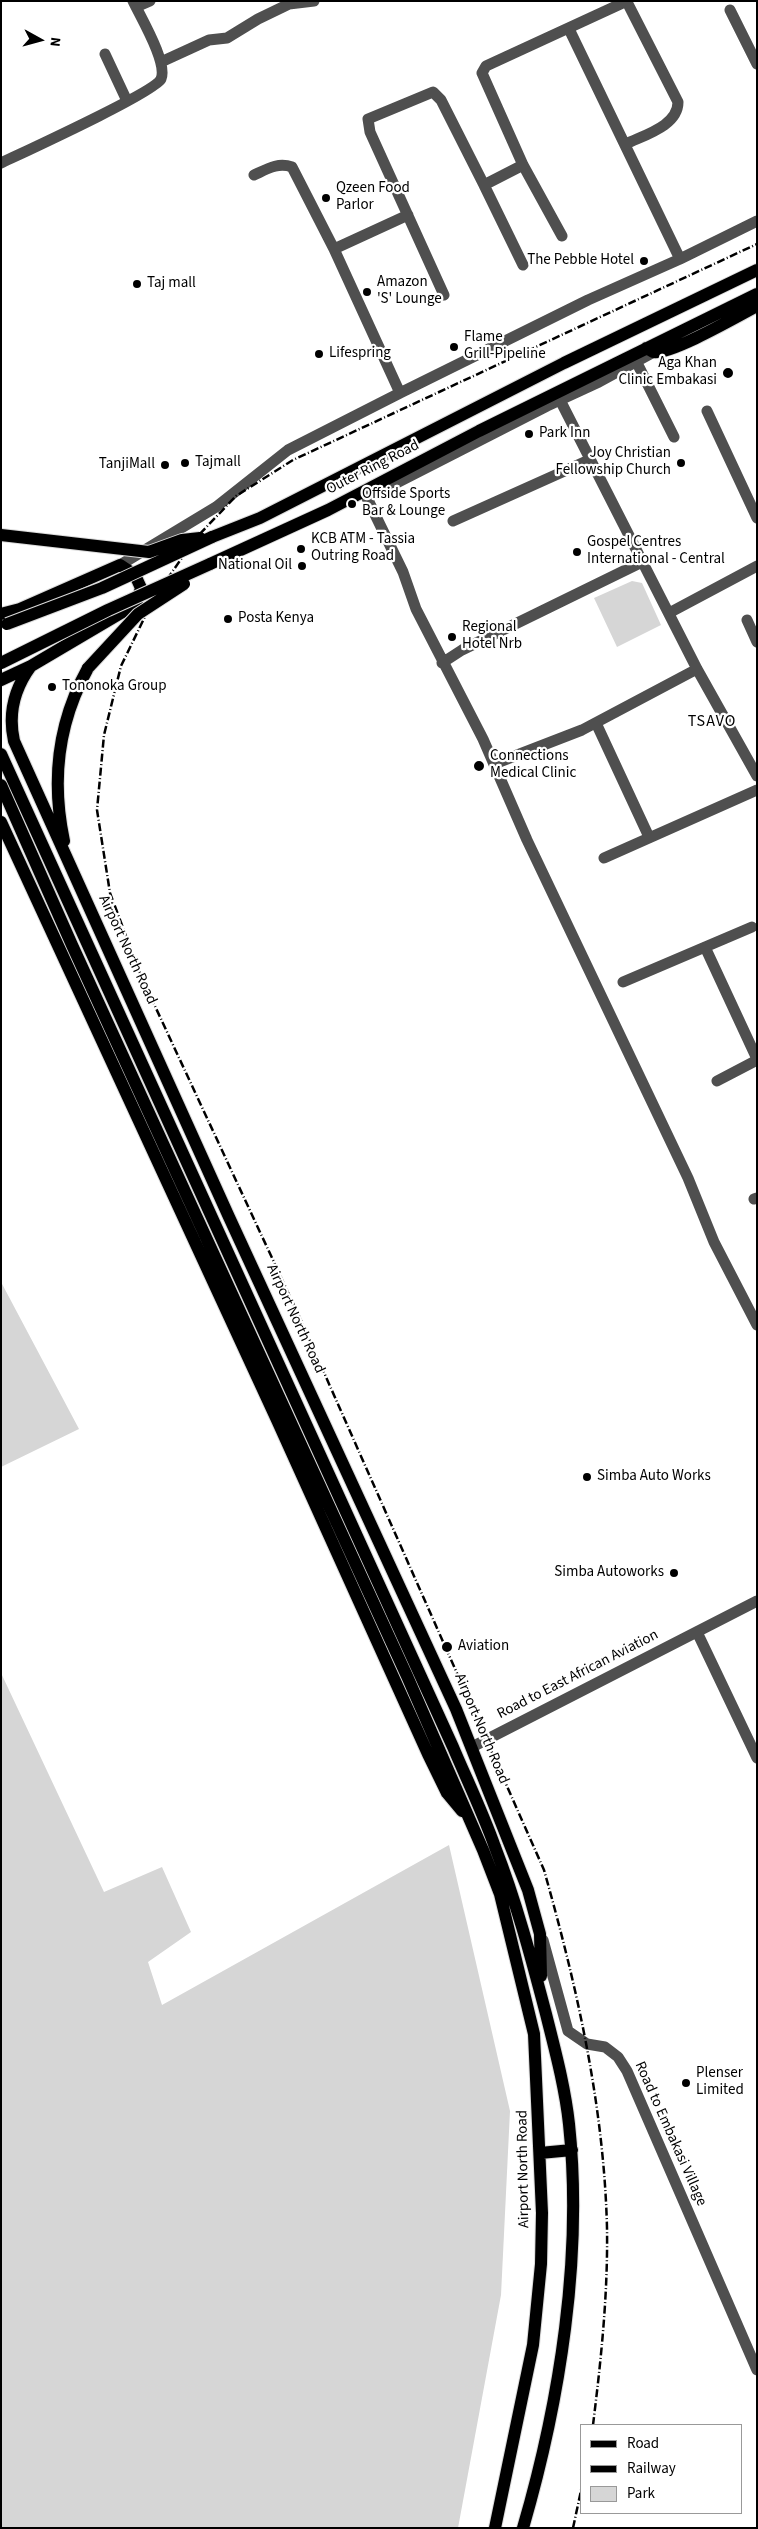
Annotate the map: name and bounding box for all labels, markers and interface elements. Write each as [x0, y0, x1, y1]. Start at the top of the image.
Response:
north arrow [15, 15, 65, 65]
text: N [44, 36, 65, 48]
place label: Qzeen Food Parlor [336, 180, 410, 215]
marker: Qzeen Food Parlor [320, 192, 332, 204]
place label: The Pebble Hotel [527, 252, 634, 270]
marker: The Pebble Hotel [638, 255, 650, 267]
place label: Amazon 'S' Lounge [377, 274, 442, 309]
place label: Taj mall [147, 275, 196, 293]
marker: Taj mall [131, 278, 143, 290]
marker: Amazon 'S' Lounge [361, 286, 373, 298]
place label: Flame Grill-Pipeline [464, 329, 546, 364]
marker: Flame Grill-Pipeline [448, 341, 460, 353]
place label: Lifespring [329, 345, 391, 363]
marker: Lifespring [313, 348, 325, 360]
place label: Aga Khan Clinic Embakasi [618, 355, 717, 390]
marker: Aga Khan Clinic Embakasi [721, 366, 735, 380]
place label: Park Inn [539, 425, 590, 443]
marker: Park Inn [523, 428, 535, 440]
street label: Outer Ring Road [324, 437, 422, 499]
place label: Joy Christian Fellowship Church [555, 445, 671, 480]
place label: Tajmall [195, 454, 241, 472]
place label: TanjiMall [99, 456, 155, 474]
marker: Tajmall [179, 457, 191, 469]
marker: Joy Christian Fellowship Church [675, 457, 687, 469]
marker: TanjiMall [159, 459, 171, 471]
place label: Offside Sports Bar & Lounge [362, 486, 450, 521]
marker: Offside Sports Bar & Lounge [346, 498, 358, 510]
place label: KCB ATM - Tassia Outring Road [311, 531, 415, 566]
place label: Gospel Centres International - Central [587, 534, 725, 569]
marker: KCB ATM - Tassia Outring Road [295, 543, 307, 555]
marker: Gospel Centres International - Central [571, 546, 583, 558]
place label: National Oil [218, 557, 292, 575]
marker: National Oil [296, 560, 308, 572]
place label: Posta Kenya [238, 610, 314, 628]
marker: Posta Kenya [222, 613, 234, 625]
place label: Regional Hotel Nrb [462, 619, 522, 654]
marker: Regional Hotel Nrb [446, 631, 458, 643]
place label: Tononoka Group [62, 678, 167, 696]
marker: Tononoka Group [46, 681, 58, 693]
district label: TSAVO [687, 712, 737, 732]
place label: Connections Medical Clinic [490, 748, 576, 783]
marker: Connections Medical Clinic [472, 759, 486, 773]
street label: Airport North Road [94, 893, 160, 1007]
street label: Airport North Road [262, 1262, 328, 1376]
place label: Simba Auto Works [597, 1468, 711, 1486]
marker: Simba Auto Works [581, 1471, 593, 1483]
place label: Simba Autoworks [554, 1564, 664, 1582]
marker: Simba Autoworks [668, 1567, 680, 1579]
street label: Road to East African Aviation [494, 1626, 662, 1724]
place label: Aviation [458, 1638, 509, 1656]
marker: Aviation [440, 1640, 454, 1654]
street label: Airport North Road [450, 1671, 512, 1787]
street label: Road to Embakasi Village [630, 2059, 710, 2209]
place label: Plenser Limited [696, 2065, 744, 2100]
marker: Plenser Limited [680, 2077, 692, 2089]
street label: Airport North Road [514, 2110, 534, 2228]
legend [580, 2424, 743, 2514]
text: Road [627, 2433, 659, 2454]
text: Railway [627, 2458, 676, 2479]
text: Park [627, 2483, 655, 2504]

